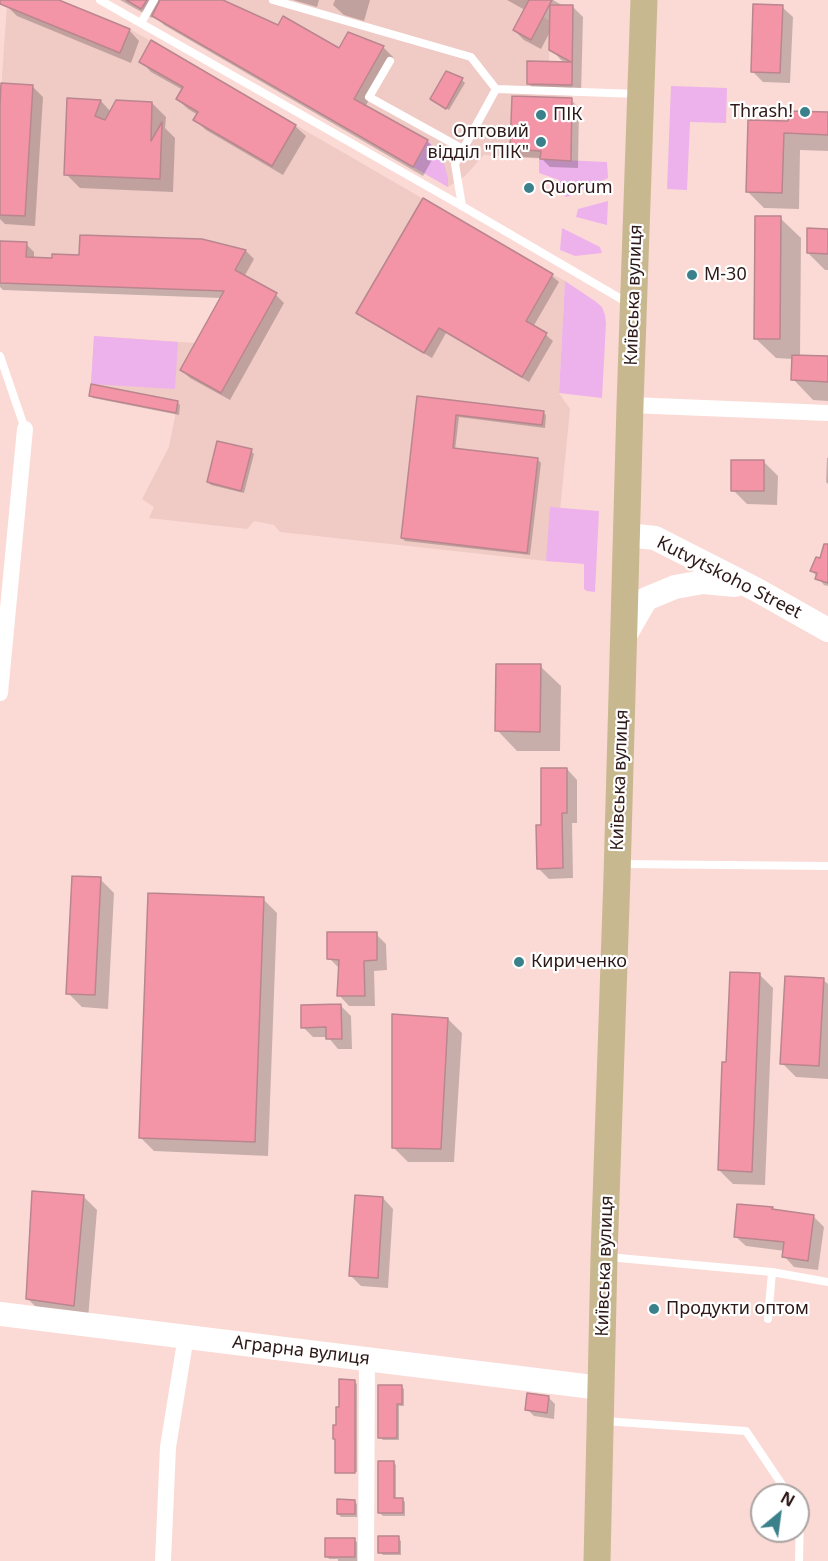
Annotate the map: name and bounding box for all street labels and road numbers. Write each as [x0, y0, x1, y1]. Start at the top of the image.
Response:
street label: Київська вулиця [621, 224, 647, 366]
street label: Kutvytskoho Street [653, 532, 805, 624]
street label: Київська вулиця [607, 709, 633, 851]
street label: Київська вулиця [592, 1195, 618, 1337]
street label: Аграрна вулиця [231, 1332, 371, 1370]

